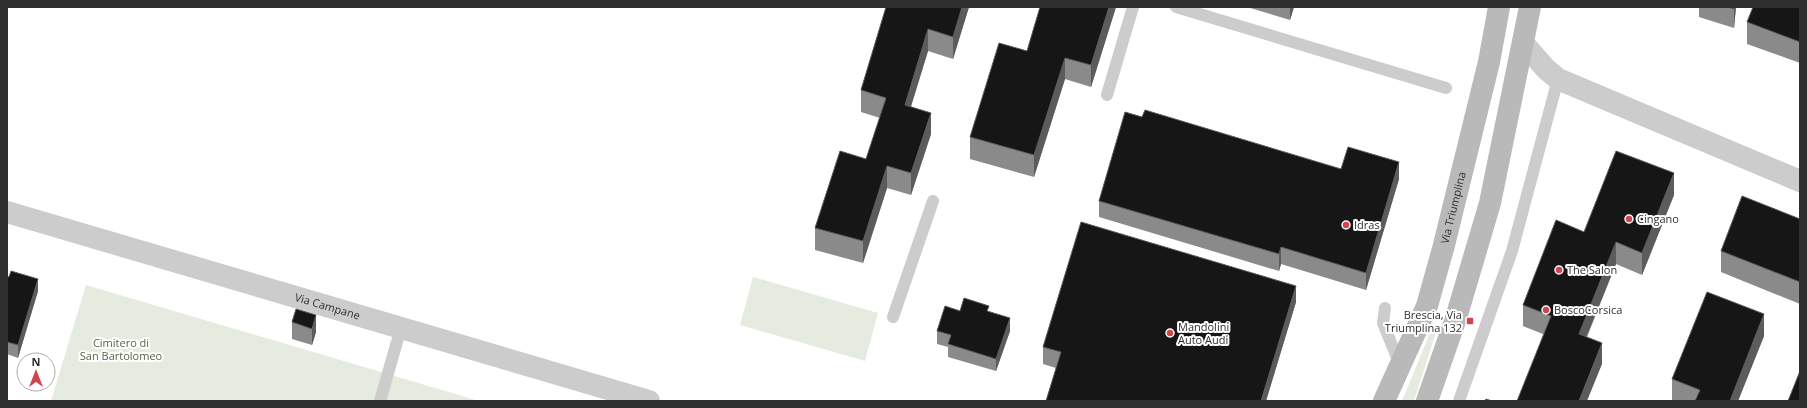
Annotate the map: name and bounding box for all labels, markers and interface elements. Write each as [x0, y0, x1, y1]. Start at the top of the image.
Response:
street label: Via Triumplina [1437, 170, 1469, 245]
place label: Cingano [1637, 211, 1679, 226]
marker: Cingano [1624, 214, 1634, 224]
place label: Idras [1354, 217, 1380, 232]
marker: Idras [1341, 220, 1351, 230]
place label: The Salon [1567, 262, 1617, 277]
marker: The Salon [1554, 265, 1564, 275]
street label: Via Campane [293, 289, 362, 323]
place label: BoscoCorsica [1554, 302, 1622, 317]
marker: BoscoCorsica [1541, 305, 1551, 315]
place label: Brescia, Via Triumplina 132 [1385, 307, 1462, 335]
marker: Brescia, Via Triumplina 132 [1465, 316, 1475, 326]
place label: Mandolini Auto Audi [1178, 319, 1229, 347]
marker: Mandolini Auto Audi [1165, 328, 1175, 338]
park label: Cimitero di San Bartolomeo [80, 335, 163, 363]
north arrow [16, 352, 56, 392]
text: N [32, 354, 40, 369]

